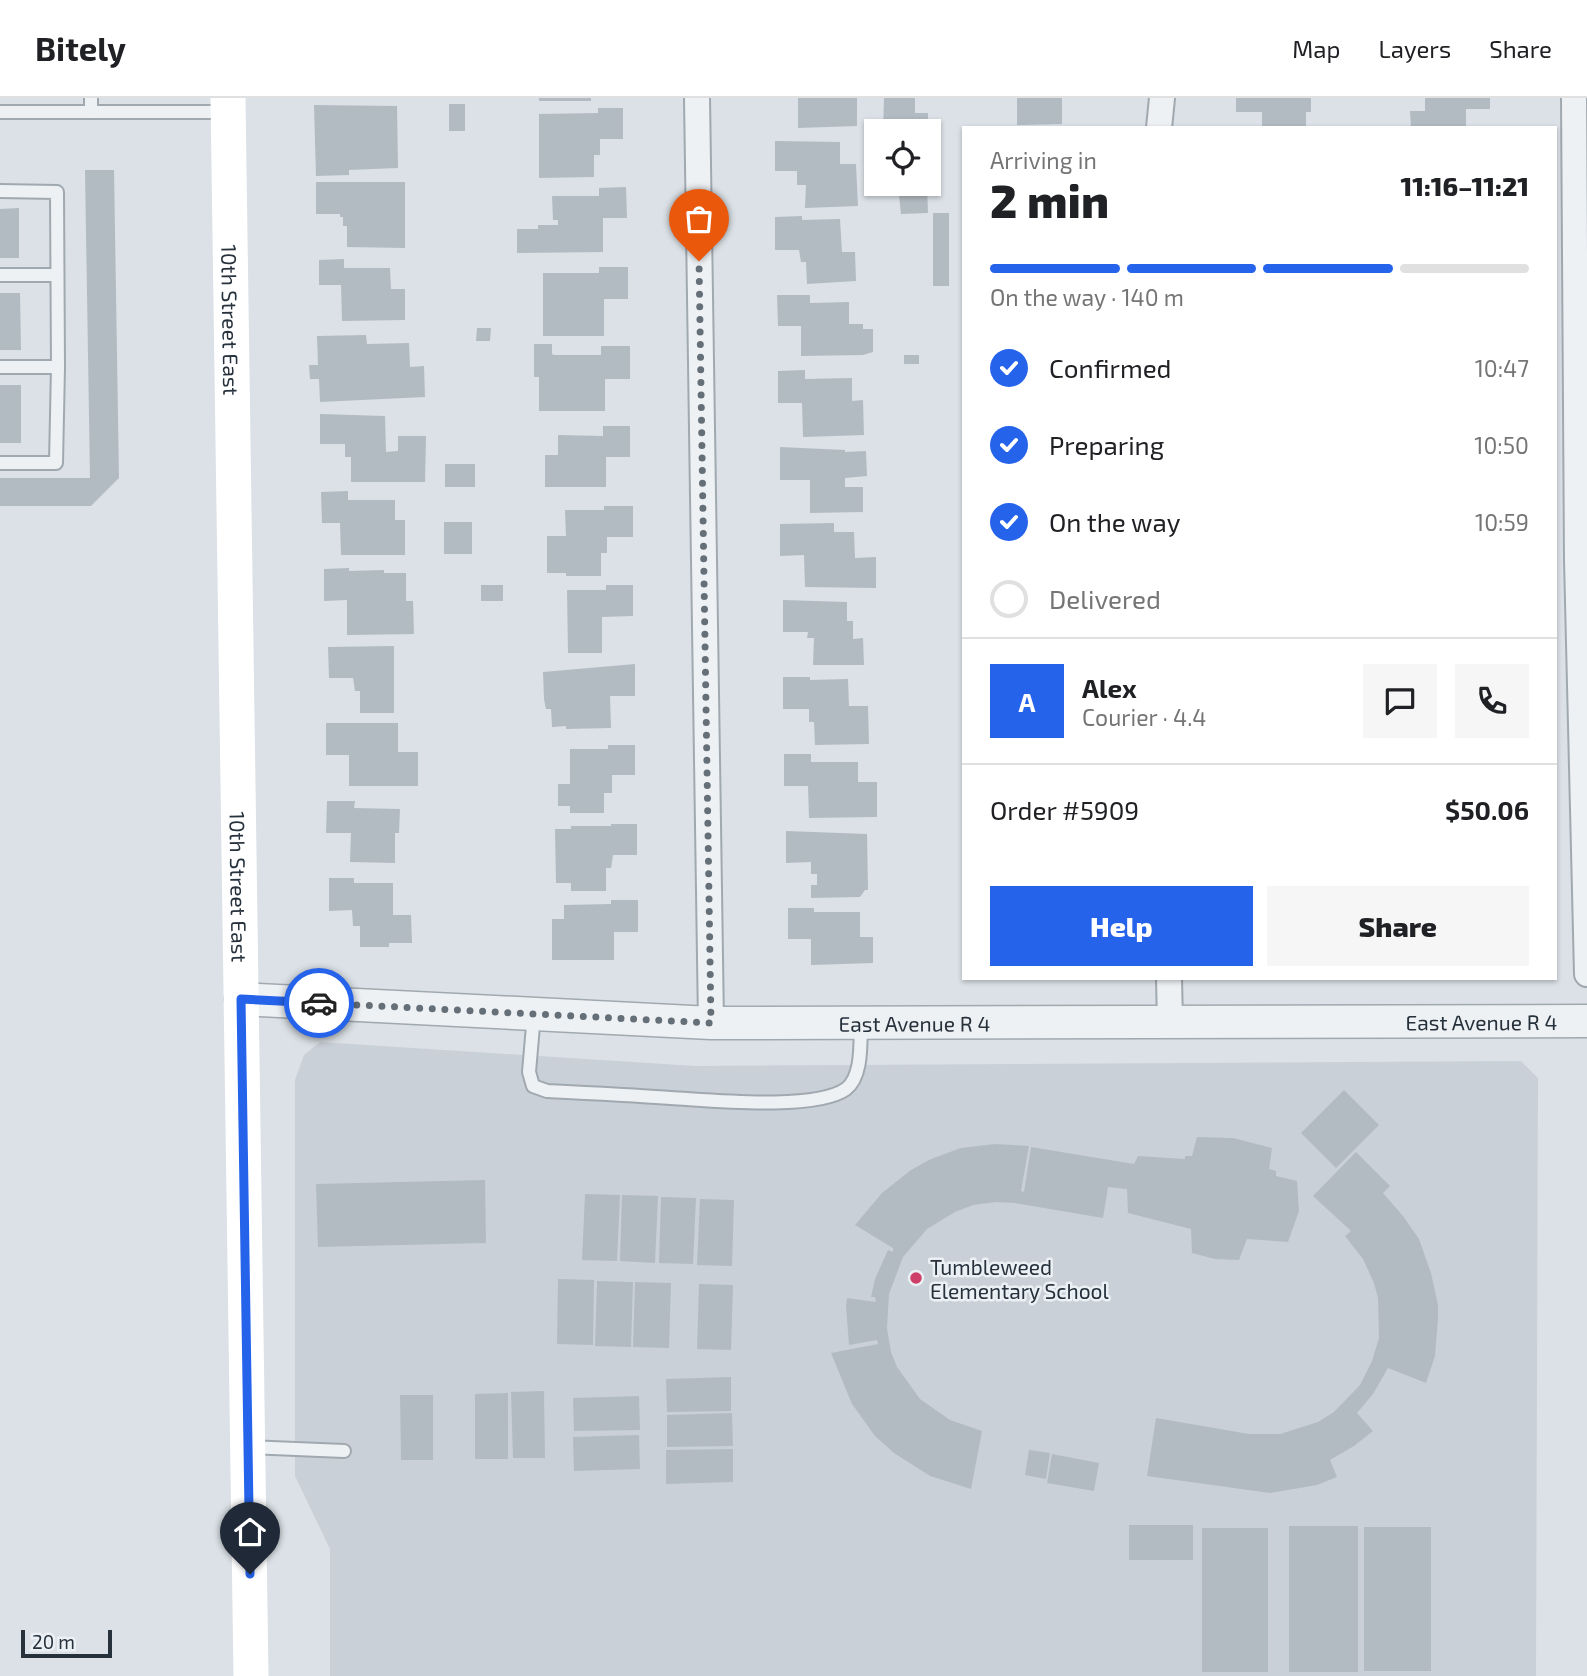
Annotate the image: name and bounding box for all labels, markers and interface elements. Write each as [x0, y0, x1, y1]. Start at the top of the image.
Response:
text: Bitely [35, 28, 126, 68]
text: Map [1292, 34, 1340, 63]
text: Layers [1378, 34, 1451, 63]
text: Share [1489, 34, 1552, 63]
map controls [864, 119, 941, 196]
button: locate [864, 119, 941, 196]
text: Arriving in [990, 146, 1097, 174]
text: 11:16–11:21 [1400, 170, 1529, 201]
text: 2 min [990, 172, 1109, 227]
pin [669, 189, 729, 261]
icon: bag [680, 200, 718, 238]
street label: 10th Street East [218, 244, 245, 396]
text: On the way · 140 m [990, 283, 1184, 311]
icon: check [990, 349, 1028, 387]
text: Confirmed [1049, 352, 1172, 383]
text: 10:47 [1475, 354, 1529, 382]
icon: check [990, 426, 1028, 464]
text: Preparing [1049, 429, 1164, 460]
text: 10:50 [1474, 431, 1529, 459]
icon: check [990, 503, 1028, 541]
text: On the way [1049, 506, 1180, 537]
text: 10:59 [1475, 508, 1529, 536]
text: Delivered [1049, 583, 1161, 614]
button: chat [1363, 664, 1437, 738]
button: phone [1455, 664, 1529, 738]
text: Alex [1082, 672, 1137, 703]
text: A [1019, 686, 1035, 717]
text: Courier · 4.4 [1082, 703, 1206, 731]
text: Order #5909 [990, 794, 1139, 825]
text: $50.06 [1445, 794, 1529, 825]
street label: 10th Street East [226, 811, 253, 963]
button: Help [990, 886, 1253, 966]
button: Share [1267, 886, 1529, 966]
courier [284, 968, 354, 1038]
icon: car [300, 984, 338, 1022]
street label: East Avenue R 4 [1405, 1009, 1557, 1034]
street label: East Avenue R 4 [838, 1010, 990, 1035]
place label: Tumbleweed Elementary School [930, 1254, 1110, 1303]
marker: Tumbleweed Elementary School [908, 1270, 924, 1286]
pin [220, 1502, 280, 1574]
icon: home [231, 1513, 269, 1551]
scale bar [21, 1627, 112, 1659]
text: 20 m [32, 1630, 75, 1653]

